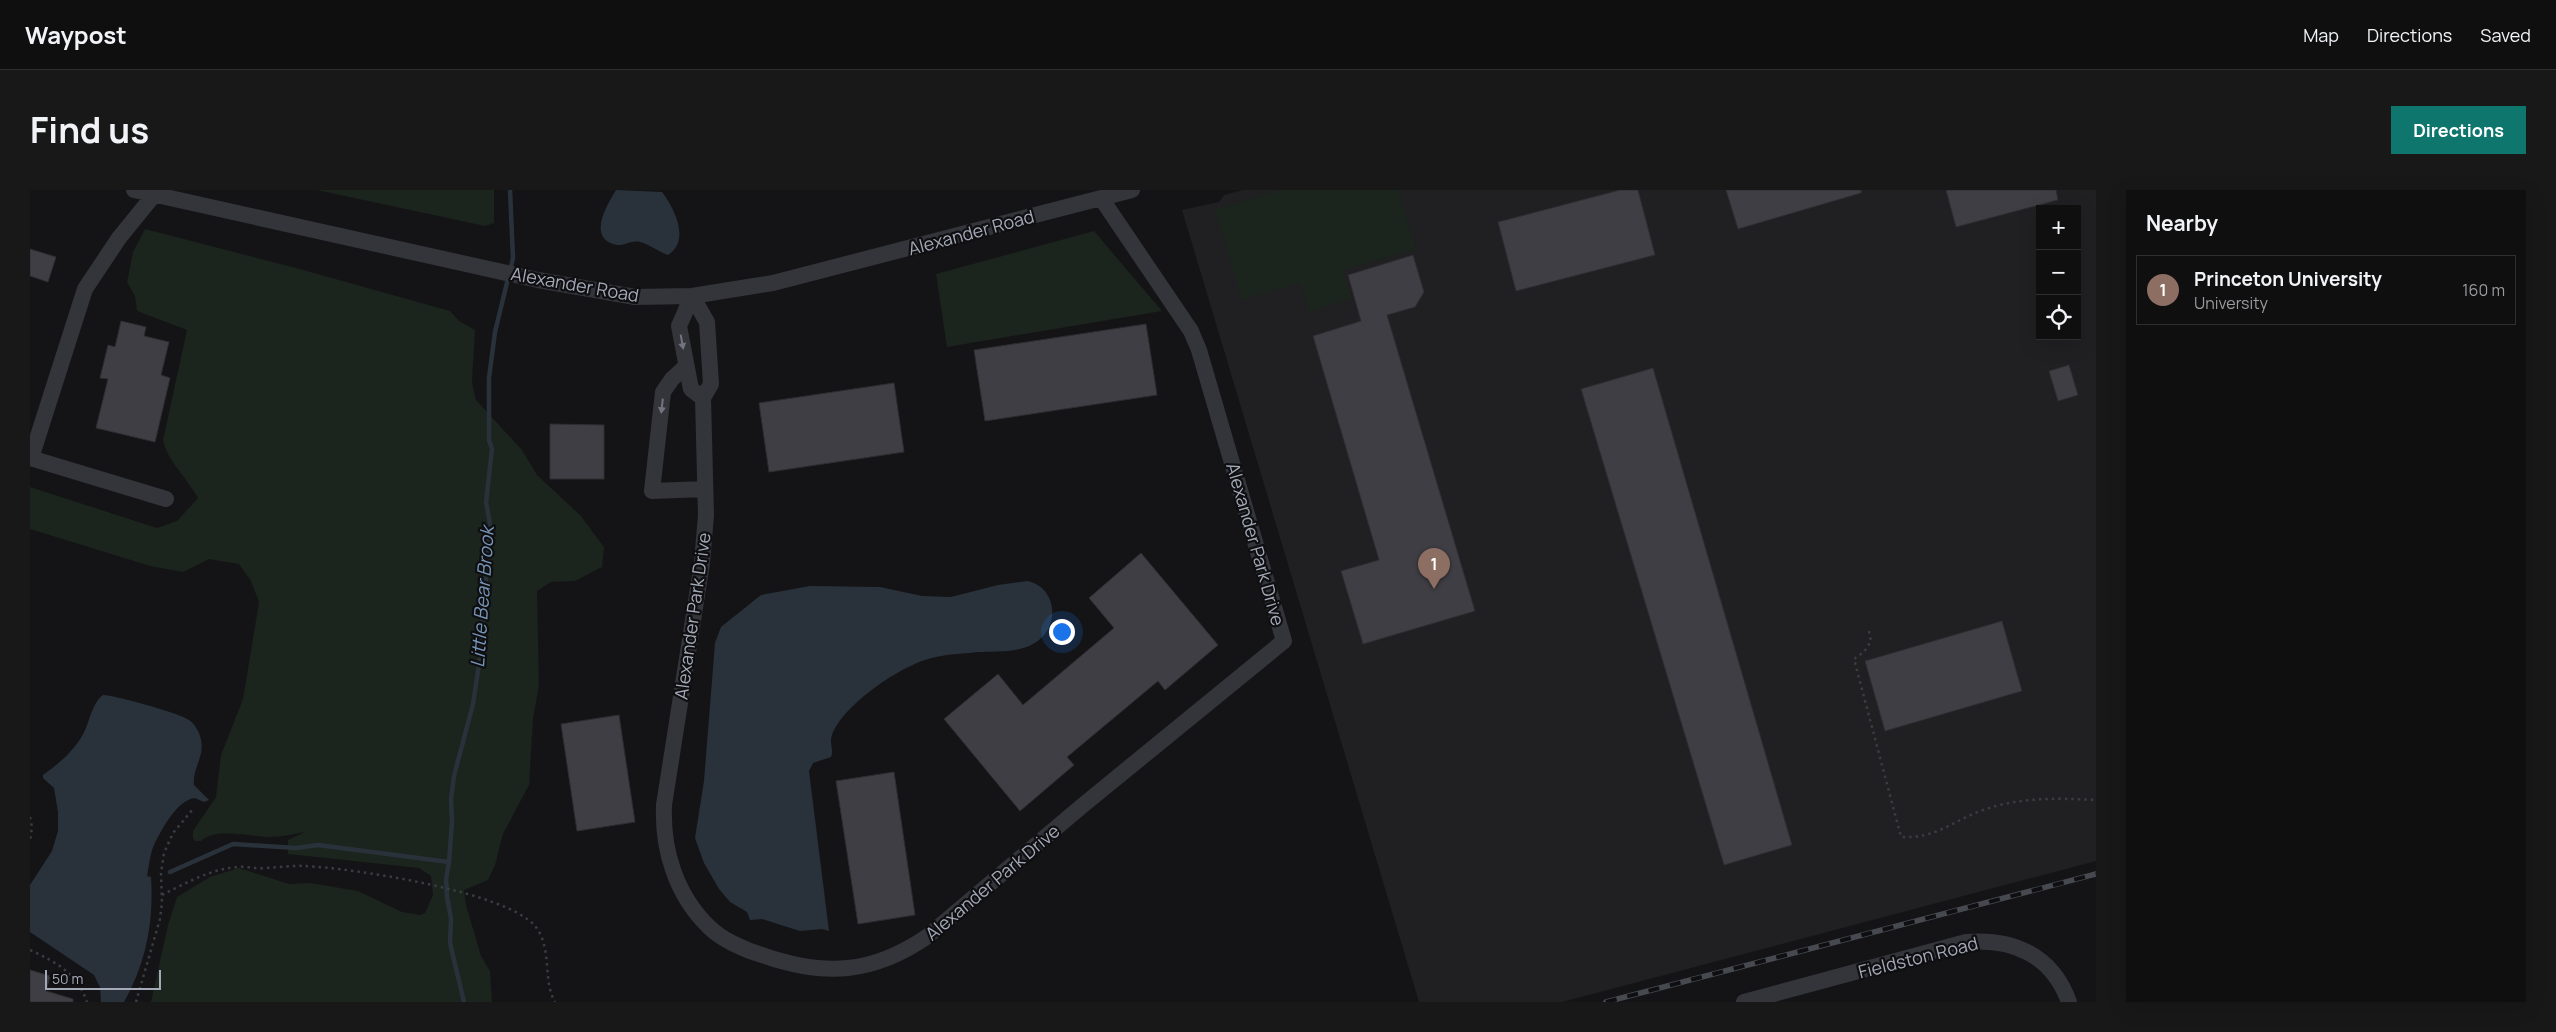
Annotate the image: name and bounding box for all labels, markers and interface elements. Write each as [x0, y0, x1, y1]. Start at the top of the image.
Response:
text: Waypost [25, 18, 127, 51]
text: Map [2303, 23, 2339, 47]
text: Directions [2367, 23, 2452, 47]
text: Saved [2480, 23, 2531, 47]
text: Find us [30, 106, 149, 154]
button: Directions [2391, 106, 2526, 154]
street label: Alexander Road [905, 204, 1037, 260]
map controls [2036, 205, 2081, 340]
button: + [2036, 205, 2081, 250]
text: Nearby [2146, 209, 2218, 237]
button: − [2036, 250, 2081, 295]
street label: Alexander Road [509, 261, 641, 307]
text: Princeton University [2194, 266, 2382, 292]
text: 1 [2159, 279, 2167, 301]
text: 160 m [2462, 279, 2505, 301]
text: University [2194, 292, 2268, 314]
button: locate [2036, 295, 2081, 340]
one-way arrow [678, 335, 686, 351]
one-way arrow [657, 398, 665, 414]
street label: Alexander Park Drive [1221, 460, 1291, 628]
water label: Little Bear Brook [464, 523, 500, 669]
street label: Alexander Park Drive [668, 531, 716, 701]
pin: 1 [1418, 548, 1450, 589]
your location [1049, 619, 1075, 645]
street label: Alexander Park Drive [920, 819, 1064, 945]
street label: Fieldston Road [1856, 931, 1980, 983]
scale bar [45, 967, 161, 990]
text: 50 m [52, 969, 83, 988]

